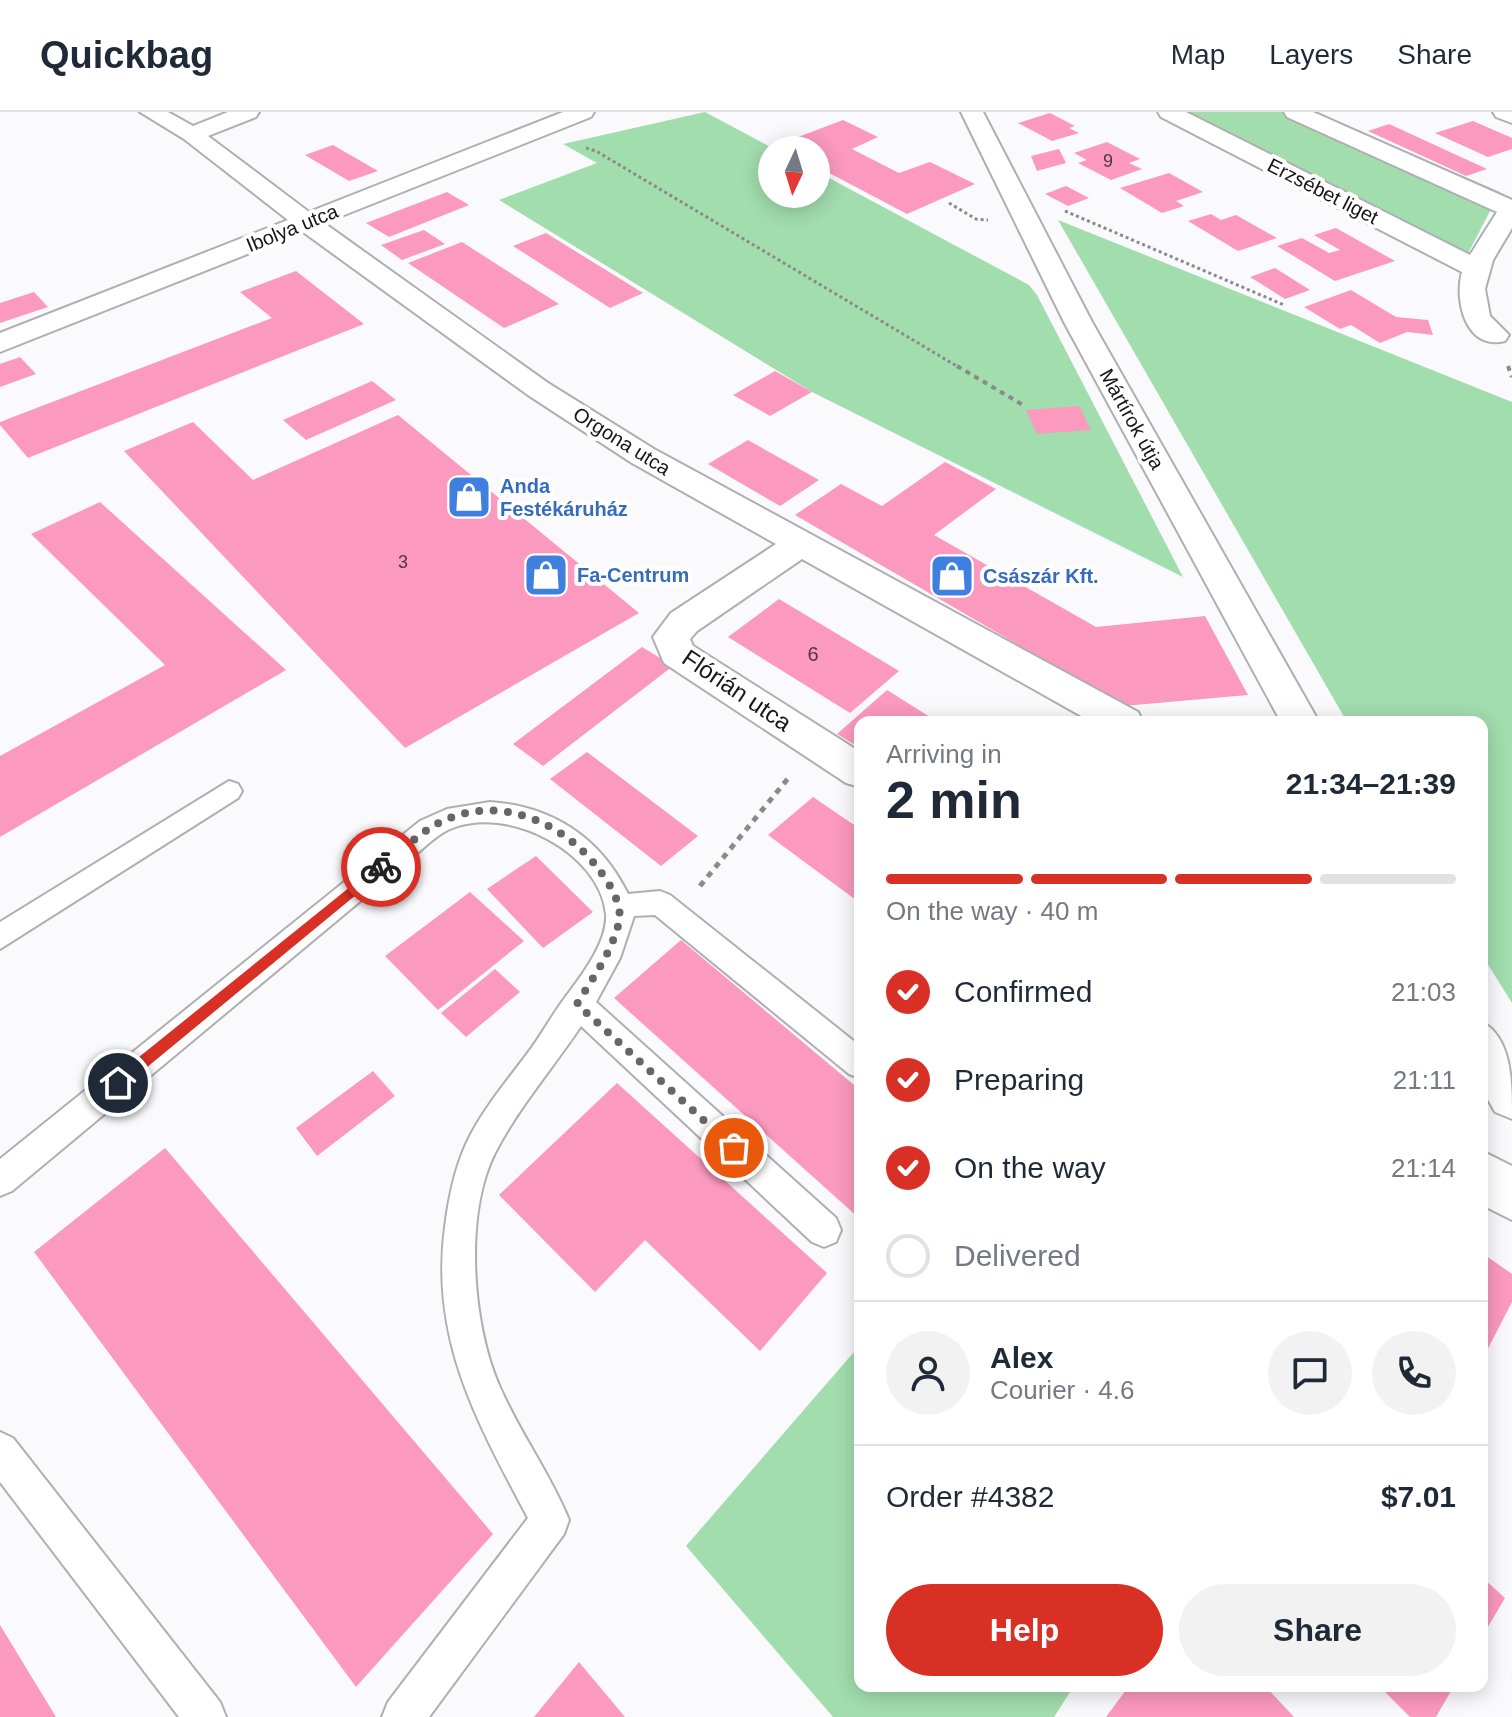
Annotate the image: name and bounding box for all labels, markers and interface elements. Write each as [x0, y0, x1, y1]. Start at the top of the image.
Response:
text: Quickbag [40, 34, 213, 76]
text: Map [1171, 39, 1225, 70]
text: Layers [1269, 39, 1353, 70]
text: Share [1397, 39, 1472, 70]
north arrow [758, 136, 830, 208]
map controls [758, 136, 830, 208]
house number: 9 [1103, 151, 1113, 171]
street label: Erzsébet liget [1264, 154, 1382, 229]
street label: Ibolya utca [243, 199, 342, 256]
street label: Mártírok útja [1095, 365, 1169, 474]
street label: Orgona utca [569, 403, 675, 480]
shop icon: Anda Festékáruház [445, 473, 493, 521]
place label: Anda Festékáruház [500, 475, 628, 520]
shop icon: Fa-Centrum [522, 551, 570, 599]
house number: 3 [398, 552, 408, 572]
shop icon: Császár Kft. [928, 552, 976, 600]
place label: Fa-Centrum [577, 564, 689, 586]
place label: Császár Kft. [983, 565, 1099, 587]
house number: 6 [807, 643, 819, 665]
street label: Flórián utca [677, 644, 797, 737]
text: Arriving in [886, 739, 1002, 769]
text: 21:34–21:39 [1286, 767, 1456, 800]
text: 2 min [886, 771, 1022, 829]
courier [341, 827, 421, 907]
icon: bike [359, 845, 403, 889]
text: On the way · 40 m [886, 896, 1098, 926]
icon: check [886, 970, 930, 1014]
text: Confirmed [954, 975, 1092, 1008]
text: 21:03 [1391, 977, 1456, 1007]
pin [84, 1049, 152, 1117]
icon: check [886, 1058, 930, 1102]
icon: home [96, 1061, 140, 1105]
text: Preparing [954, 1063, 1084, 1096]
text: 21:11 [1393, 1065, 1456, 1095]
pin [700, 1114, 768, 1182]
icon: bag [712, 1126, 756, 1170]
icon: check [886, 1146, 930, 1190]
text: On the way [954, 1151, 1106, 1184]
text: 21:14 [1391, 1153, 1456, 1183]
text: Delivered [954, 1239, 1081, 1272]
button: person [886, 1331, 970, 1415]
button: chat [1268, 1331, 1352, 1415]
button: phone [1372, 1331, 1456, 1415]
text: Alex [990, 1341, 1053, 1374]
text: Courier · 4.6 [990, 1375, 1135, 1405]
text: Order #4382 [886, 1480, 1054, 1513]
text: $7.01 [1381, 1480, 1456, 1513]
button: Help [886, 1584, 1163, 1676]
button: Share [1179, 1584, 1456, 1676]

